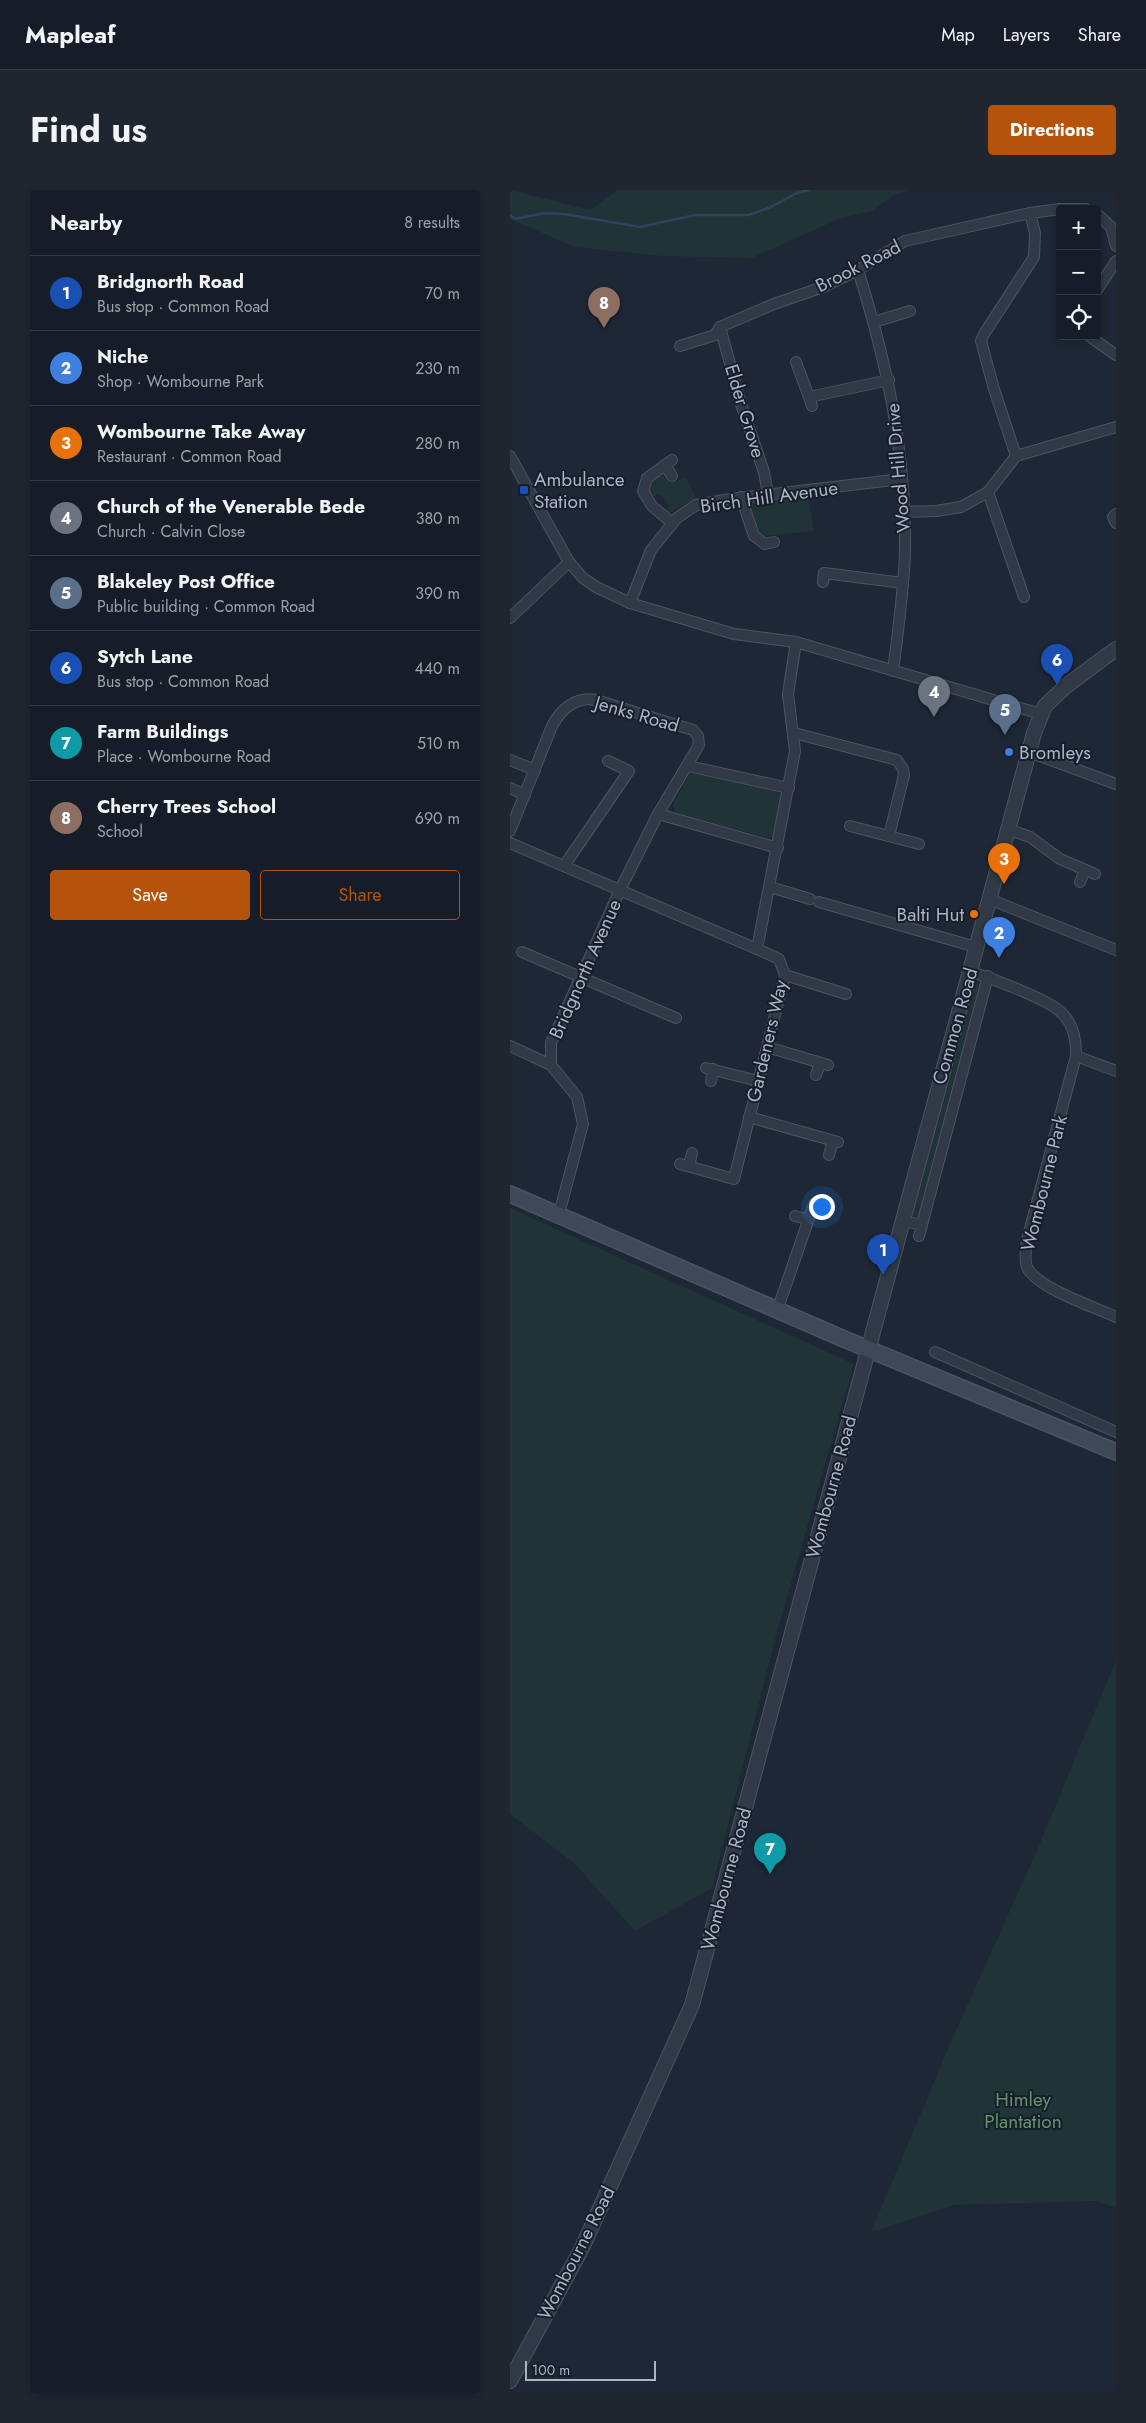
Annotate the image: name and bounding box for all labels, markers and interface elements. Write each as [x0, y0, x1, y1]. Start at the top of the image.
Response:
text: Mapleaf [25, 17, 116, 52]
text: Map [941, 22, 975, 48]
text: Layers [1003, 22, 1050, 48]
text: Share [1078, 22, 1121, 48]
text: Find us [30, 105, 147, 155]
button: Directions [988, 105, 1116, 155]
map controls [1056, 205, 1101, 340]
button: + [1056, 205, 1101, 250]
text: Nearby [50, 208, 122, 238]
text: 8 results [404, 211, 460, 234]
street label: Brook Road [811, 233, 905, 299]
button: − [1056, 250, 1101, 295]
text: Bridgnorth Road [97, 268, 244, 295]
text: 1 [62, 282, 70, 305]
text: 70 m [425, 282, 460, 305]
pin: 8 [588, 287, 620, 328]
text: Bus stop · Common Road [97, 295, 269, 318]
button: locate [1056, 295, 1101, 340]
text: Niche [97, 343, 148, 370]
text: 2 [61, 357, 71, 380]
text: 230 m [415, 357, 460, 380]
street label: Elder Grove [718, 361, 772, 461]
text: Shop · Wombourne Park [97, 370, 264, 393]
street label: Wood Hill Drive [879, 402, 917, 534]
text: Wombourne Take Away [97, 418, 305, 445]
text: 3 [61, 432, 71, 455]
text: 280 m [415, 432, 460, 455]
text: Restaurant · Common Road [97, 445, 282, 468]
place label: Ambulance Station [534, 466, 625, 515]
street label: Birch Hill Avenue [698, 474, 840, 520]
marker: Ambulance Station [518, 484, 530, 496]
text: Church of the Venerable Bede [97, 493, 365, 520]
text: 4 [60, 507, 72, 530]
text: 380 m [416, 507, 460, 530]
text: Church · Calvin Close [97, 520, 245, 543]
text: Blakeley Post Office [97, 568, 275, 595]
text: 5 [61, 582, 71, 605]
text: 390 m [415, 582, 460, 605]
text: Public building · Common Road [97, 595, 315, 618]
text: Sytch Lane [97, 643, 193, 670]
pin: 6 [1041, 644, 1073, 685]
text: 6 [61, 657, 71, 680]
text: 440 m [414, 657, 460, 680]
text: Bus stop · Common Road [97, 670, 269, 693]
pin: 4 [918, 676, 950, 717]
street label: Jenks Road [589, 688, 683, 739]
pin: 5 [989, 694, 1021, 735]
text: Farm Buildings [97, 718, 228, 745]
text: 7 [61, 732, 71, 755]
text: 510 m [417, 732, 460, 755]
place label: Bromleys [1019, 739, 1091, 766]
text: Place · Wombourne Road [97, 745, 271, 768]
marker: Bromleys [1003, 746, 1015, 758]
text: Cherry Trees School [97, 793, 276, 820]
text: 8 [61, 807, 71, 830]
text: 690 m [415, 807, 460, 830]
text: School [97, 820, 143, 843]
pin: 3 [988, 843, 1020, 884]
button: Save [50, 870, 250, 920]
button: Share [260, 870, 460, 920]
street label: Bridgnorth Avenue [542, 895, 628, 1043]
place label: Balti Hut [897, 901, 964, 928]
marker: Balti Hut [968, 908, 980, 920]
pin: 2 [983, 917, 1015, 958]
street label: Common Road [925, 965, 985, 1087]
street label: Gardeners Way [740, 976, 794, 1105]
street label: Wombourne Park [1014, 1111, 1074, 1254]
your location [809, 1194, 835, 1220]
pin: 1 [867, 1234, 899, 1275]
street label: Wombourne Road [799, 1413, 863, 1561]
street label: Wombourne Road [694, 1805, 758, 1953]
pin: 7 [754, 1833, 786, 1874]
park label: Himley Plantation [984, 2086, 1062, 2135]
street label: Wombourne Road [531, 2182, 621, 2324]
scale bar [525, 2358, 656, 2381]
text: 100 m [532, 2360, 570, 2380]

